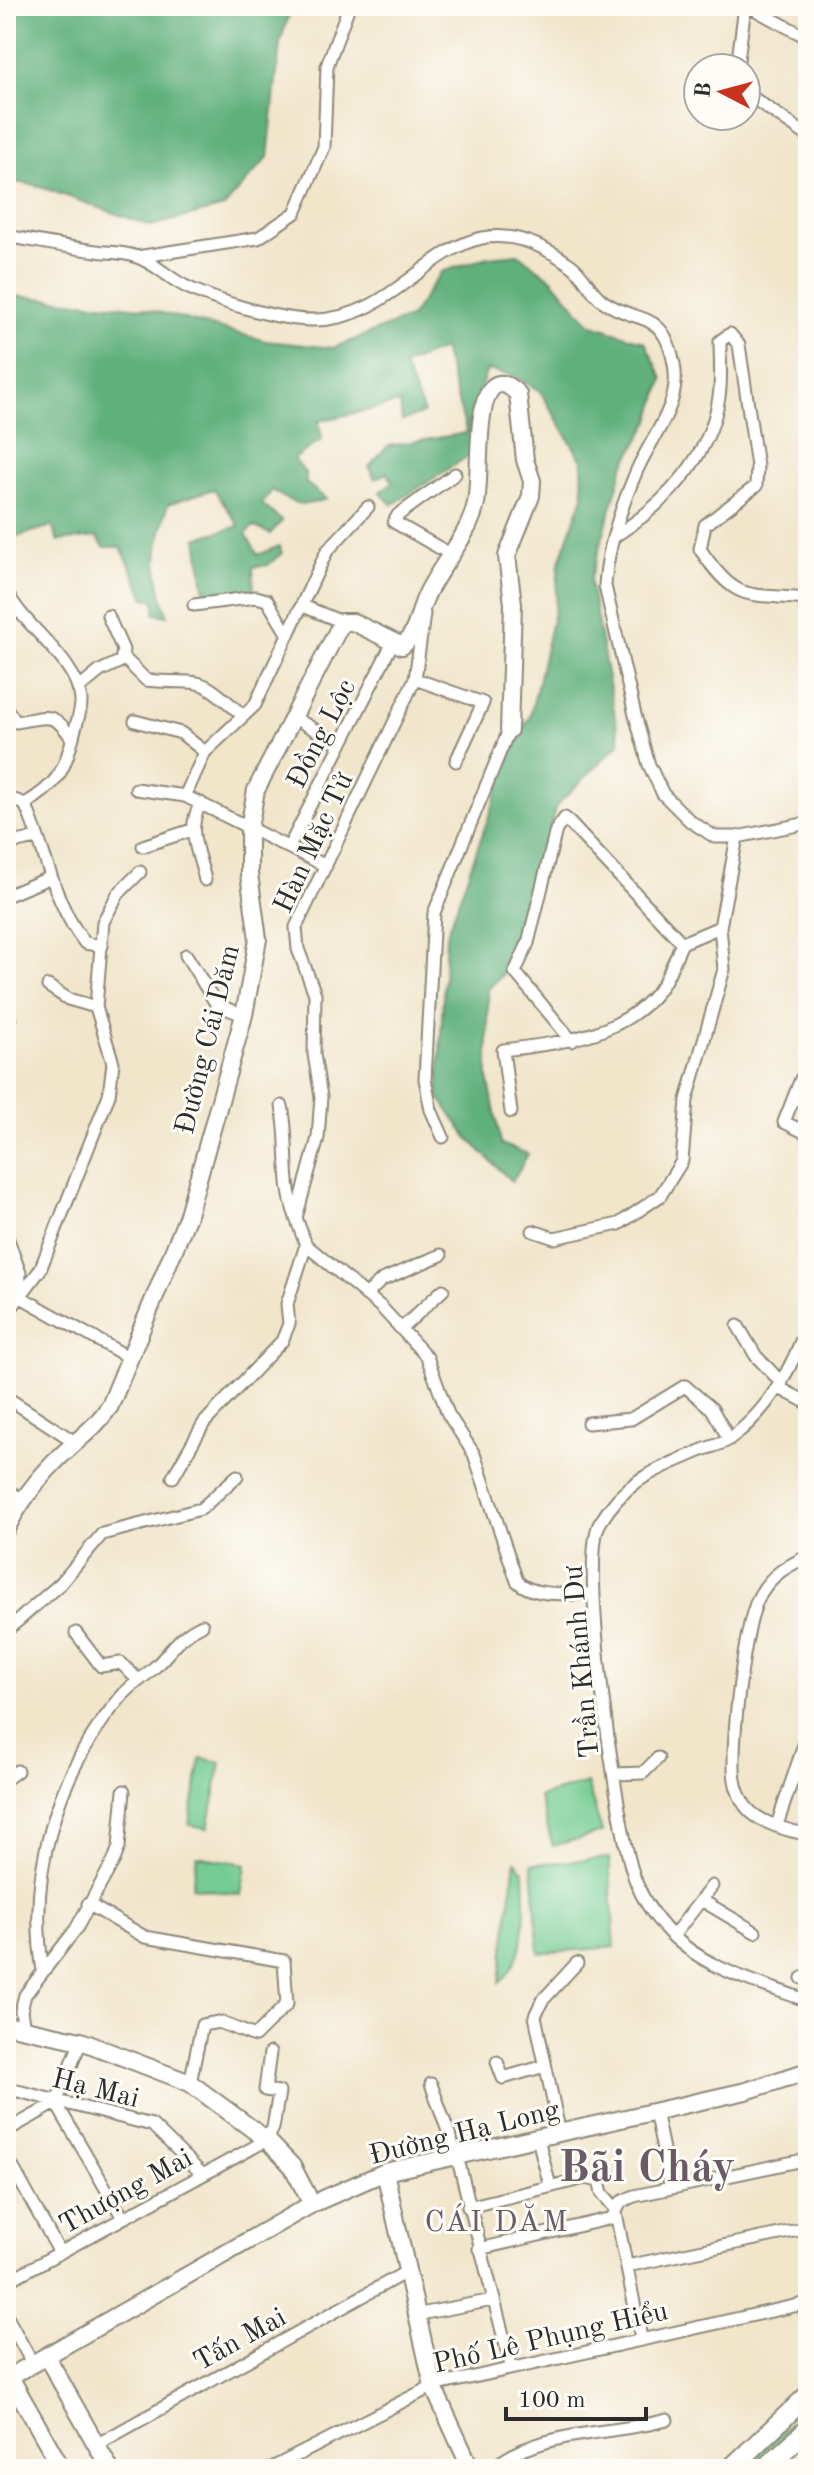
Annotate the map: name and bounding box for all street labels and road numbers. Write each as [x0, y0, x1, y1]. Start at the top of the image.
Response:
street label: Đồng Lộc [281, 674, 362, 793]
street label: Hàn Mặc Tử [270, 768, 360, 918]
street label: Đường Cái Dăm [172, 942, 246, 1137]
street label: Trần Khánh Dư [558, 1563, 605, 1760]
street label: Hạ Mai [49, 2066, 142, 2114]
street label: Đường Hạ Long [367, 2097, 563, 2171]
street label: Thượng Mai [55, 2145, 198, 2241]
street label: Phố Lê Phụng Hiểu [430, 2296, 671, 2380]
street label: Tấn Mai [189, 2303, 291, 2377]

